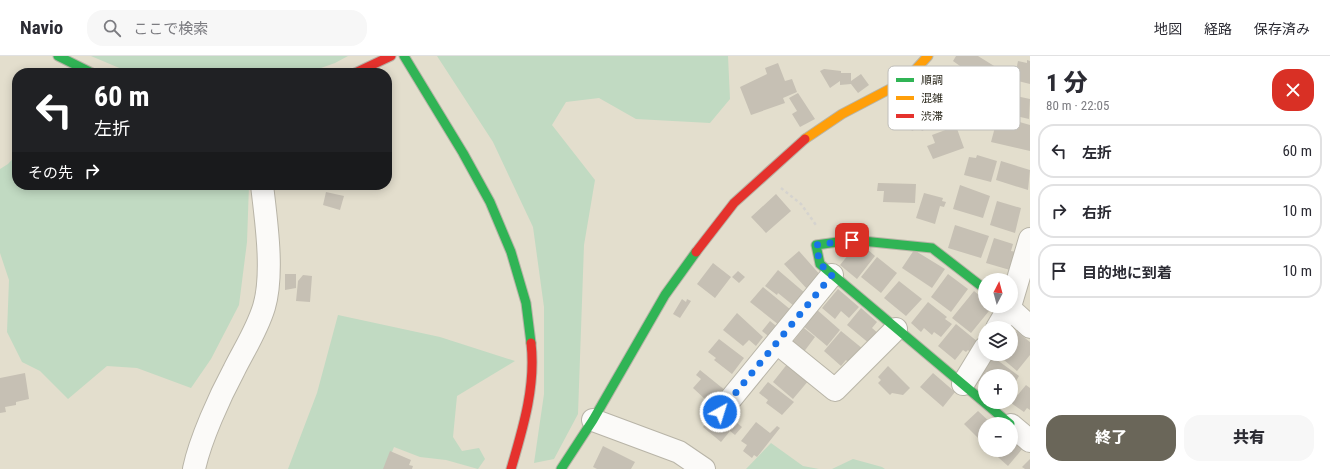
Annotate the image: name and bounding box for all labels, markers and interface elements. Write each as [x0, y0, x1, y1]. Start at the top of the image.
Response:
search box [87, 10, 367, 46]
text: Navio [20, 16, 63, 39]
icon: search [101, 17, 123, 39]
text: ここで検索 [133, 20, 208, 38]
text: 地図 [1154, 21, 1182, 37]
text: 経路 [1204, 21, 1232, 37]
text: 保存済み [1254, 21, 1310, 37]
legend [888, 66, 1020, 130]
text: 1 分 [1046, 69, 1088, 97]
button: close [1272, 69, 1314, 111]
text: 順調 [921, 74, 943, 87]
text: 60 m [94, 80, 150, 113]
icon: left [28, 84, 80, 136]
text: 混雑 [921, 92, 943, 105]
text: 80 m · 22:05 [1046, 98, 1109, 113]
text: 渋滞 [921, 110, 943, 123]
text: 左折 [94, 118, 130, 139]
icon: left [1048, 140, 1070, 162]
text: 60 m [1282, 142, 1312, 160]
text: 左折 [1082, 144, 1112, 162]
icon: right [81, 160, 103, 182]
text: その先 [28, 164, 73, 182]
icon: right [1048, 200, 1070, 222]
text: 10 m [1282, 202, 1312, 220]
text: 右折 [1082, 204, 1112, 222]
pin [835, 223, 869, 257]
icon: arrive [841, 229, 863, 251]
icon: arrive [1048, 260, 1070, 282]
text: 10 m [1282, 262, 1312, 280]
text: 目的地に到着 [1082, 264, 1172, 282]
north arrow [978, 273, 1018, 313]
map controls [978, 273, 1018, 457]
button: layers [978, 321, 1018, 361]
button: + [978, 369, 1018, 409]
position arrow [699, 391, 741, 433]
button: 終了 [1046, 415, 1176, 461]
button: 共有 [1184, 415, 1314, 461]
button: − [978, 417, 1018, 457]

